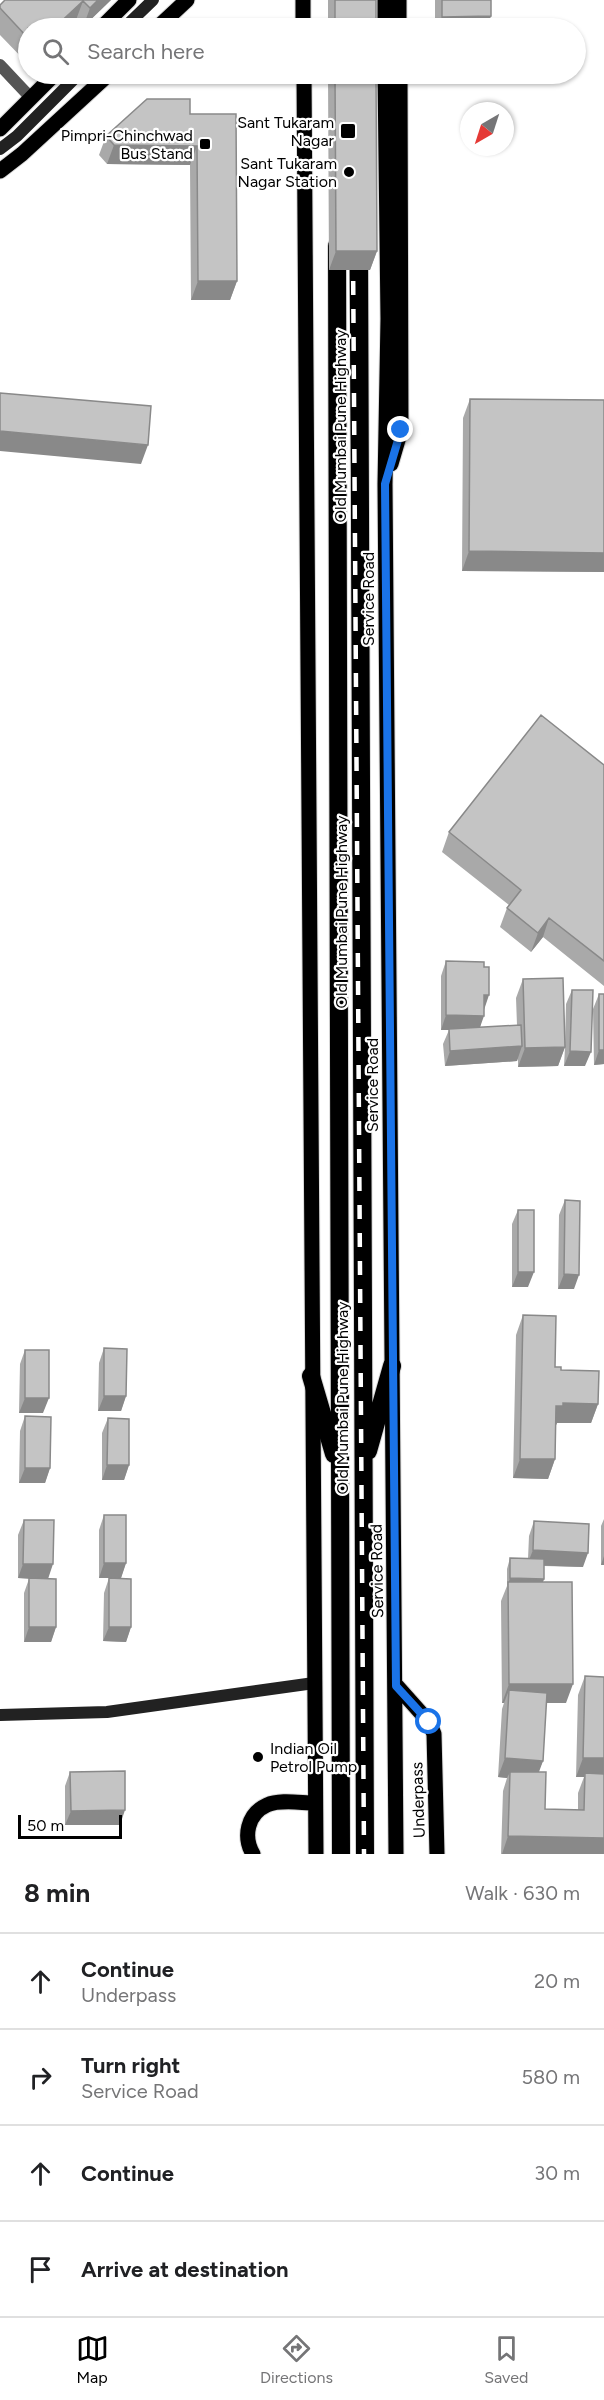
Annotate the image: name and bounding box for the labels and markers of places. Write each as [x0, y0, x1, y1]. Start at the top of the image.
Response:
place label: Sant Tukaram Nagar [237, 113, 335, 150]
marker: Sant Tukaram Nagar [339, 122, 357, 140]
place label: Pimpri-Chinchwad Bus Stand [61, 126, 193, 163]
marker: Pimpri-Chinchwad Bus Stand [198, 137, 212, 151]
place label: Sant Tukaram Nagar Station [238, 154, 337, 191]
marker: Sant Tukaram Nagar Station [342, 165, 356, 179]
place label: Indian Oil Petrol Pump [270, 1739, 357, 1776]
marker: Indian Oil Petrol Pump [251, 1750, 265, 1764]

